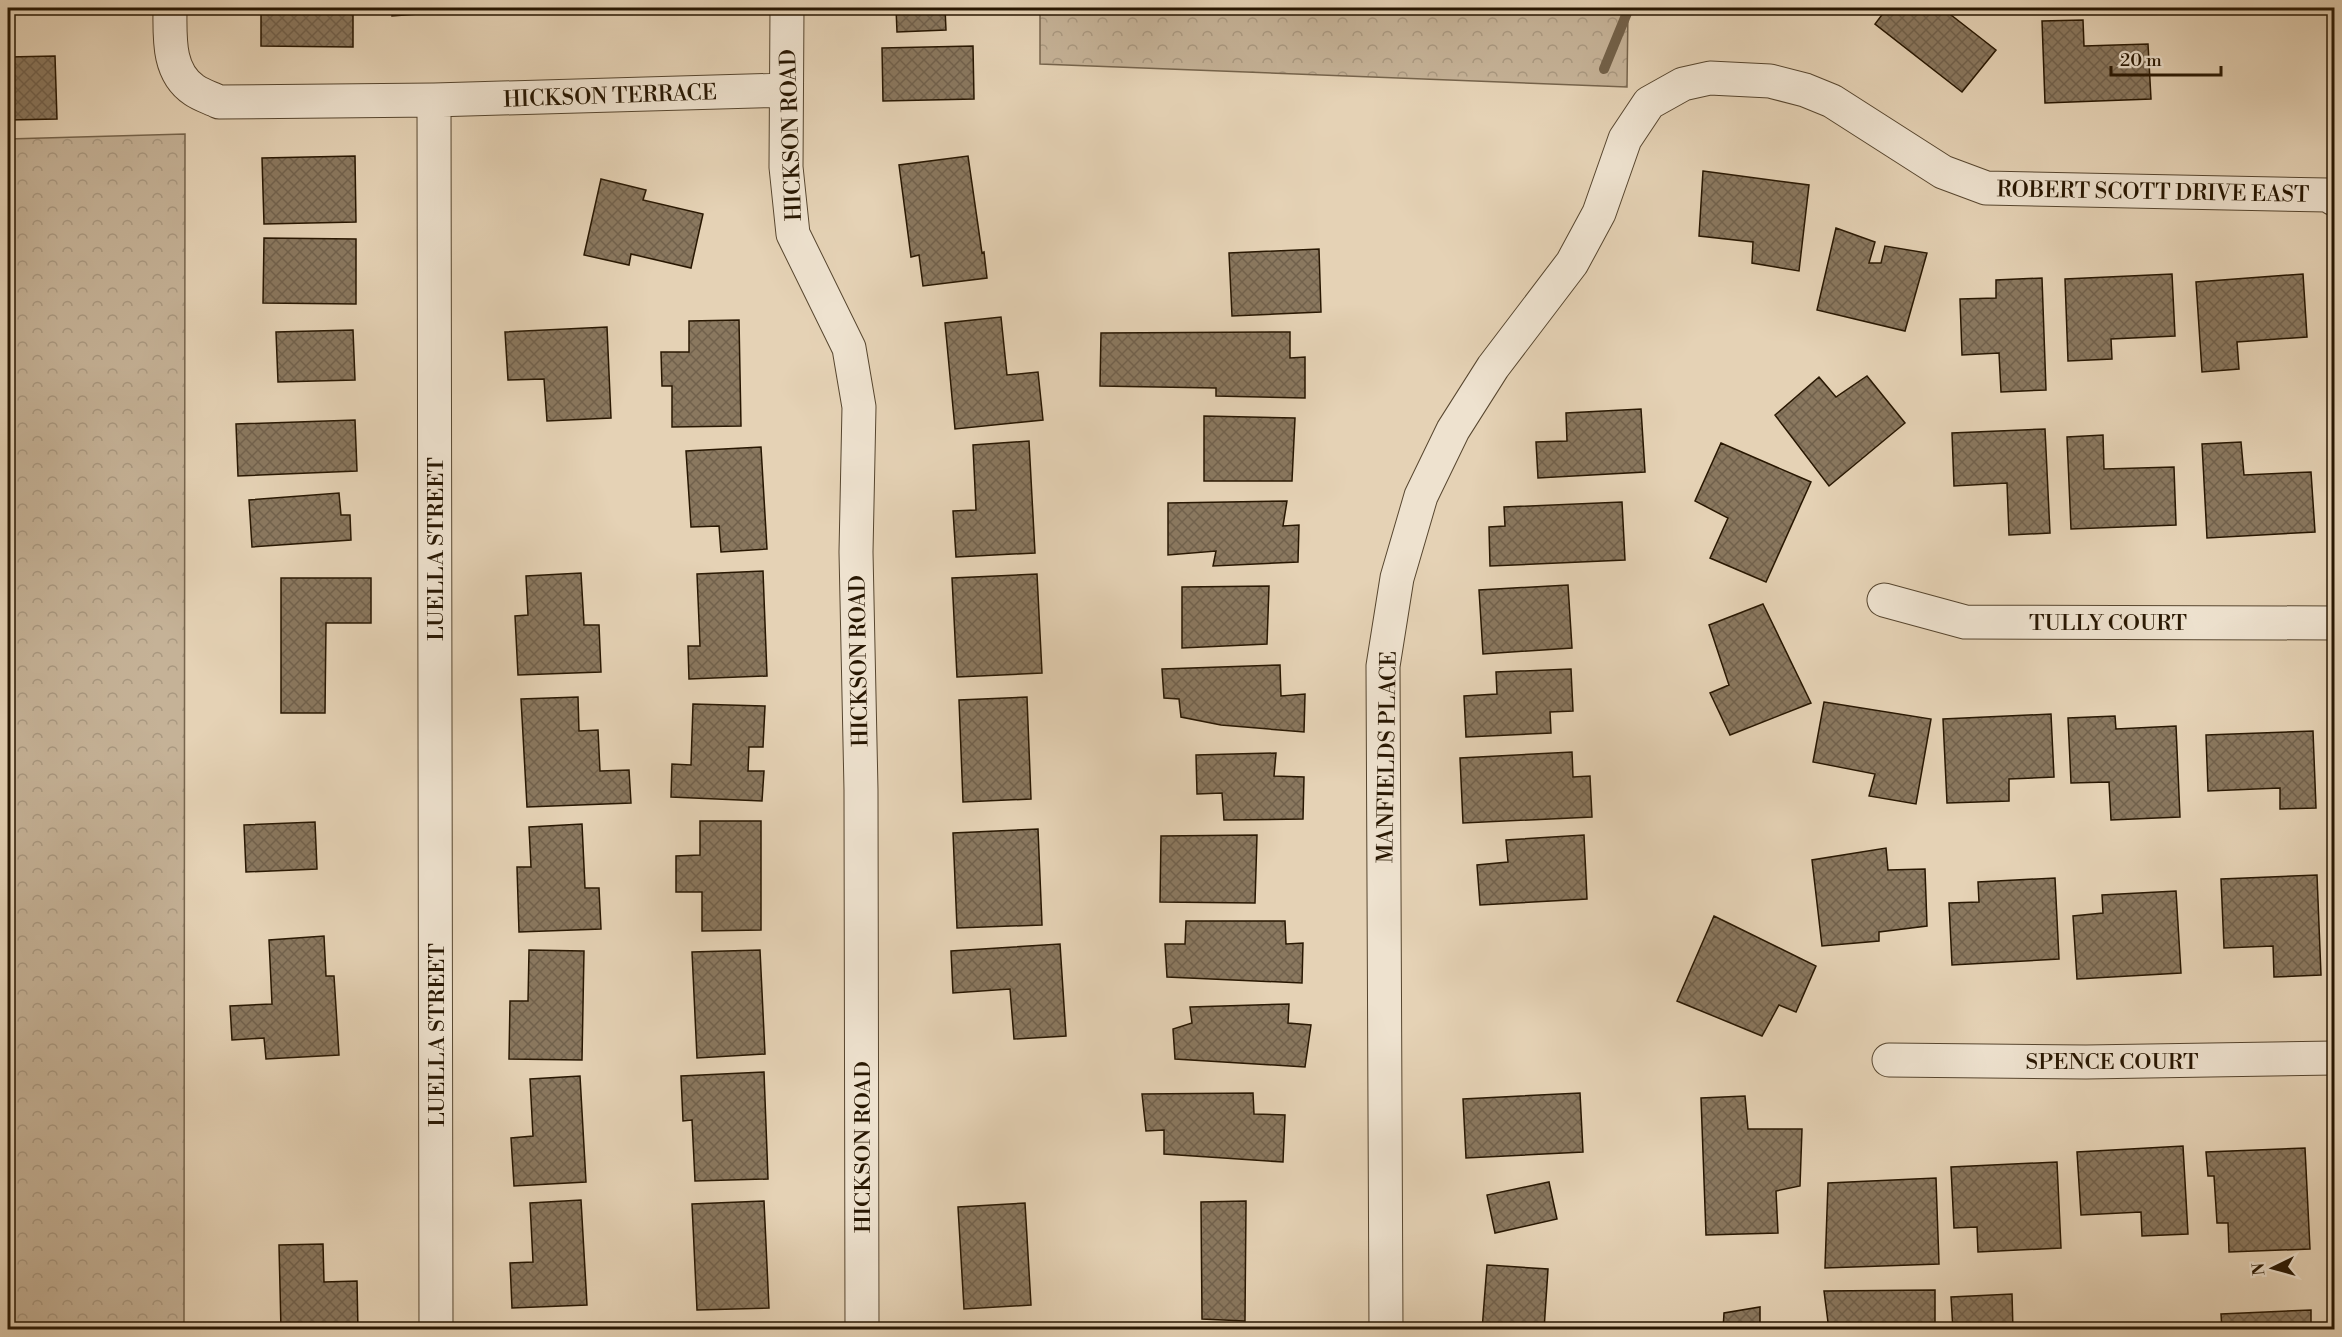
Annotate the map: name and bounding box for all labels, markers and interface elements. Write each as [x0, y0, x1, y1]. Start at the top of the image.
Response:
scale bar [2111, 39, 2220, 77]
street label: HICKSON ROAD [775, 49, 808, 221]
text: 20 m [2120, 49, 2162, 72]
street label: HICKSON TERRACE [503, 79, 717, 114]
street label: ROBERT SCOTT DRIVE EAST [1996, 176, 2310, 209]
street label: LUELLA STREET [423, 457, 450, 641]
street label: HICKSON ROAD [845, 575, 874, 747]
street label: TULLY COURT [2029, 610, 2187, 637]
street label: MANFIELDS PLACE [1372, 651, 1403, 863]
street label: LUELLA STREET [424, 943, 451, 1127]
street label: SPENCE COURT [2026, 1049, 2198, 1076]
street label: HICKSON ROAD [850, 1061, 877, 1233]
north arrow [2243, 1238, 2303, 1298]
text: N [2249, 1262, 2270, 1276]

